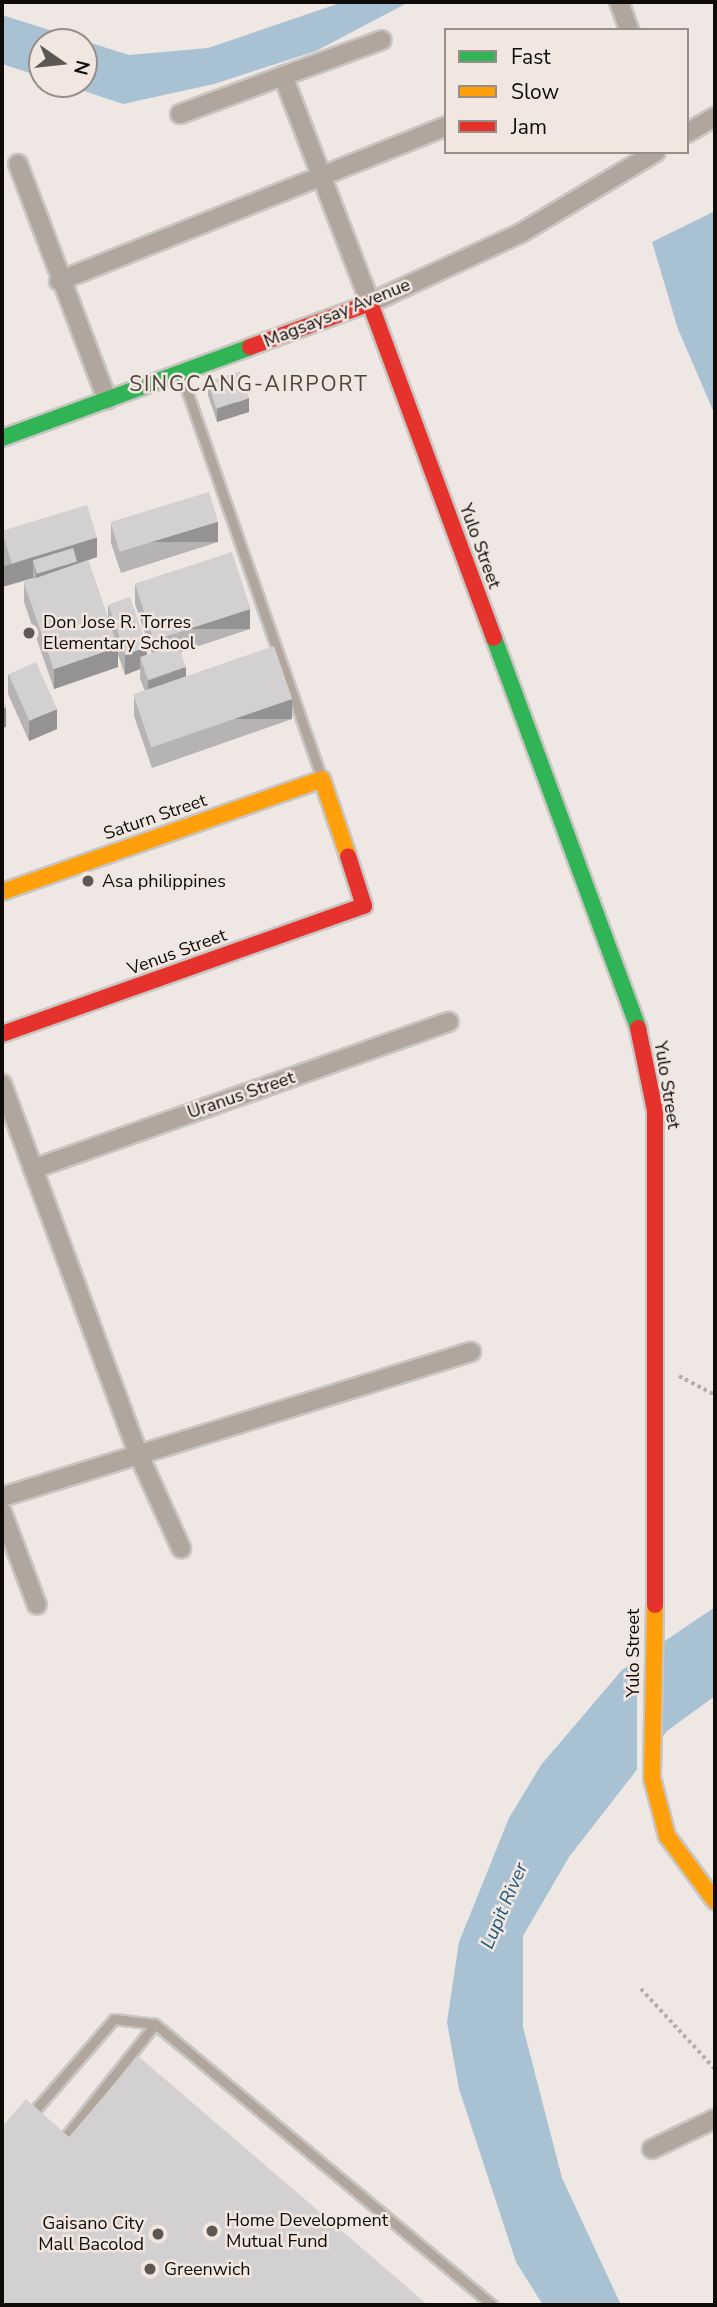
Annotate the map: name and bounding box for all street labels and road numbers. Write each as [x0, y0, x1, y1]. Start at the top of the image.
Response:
street label: Magsaysay Avenue [261, 274, 413, 352]
street label: Yulo Street [455, 501, 505, 591]
street label: Saturn Street [101, 789, 209, 845]
street label: Venus Street [125, 924, 229, 980]
street label: Yulo Street [649, 1040, 685, 1130]
street label: Uranus Street [185, 1067, 297, 1123]
street label: Yulo Street [622, 1609, 644, 1697]

